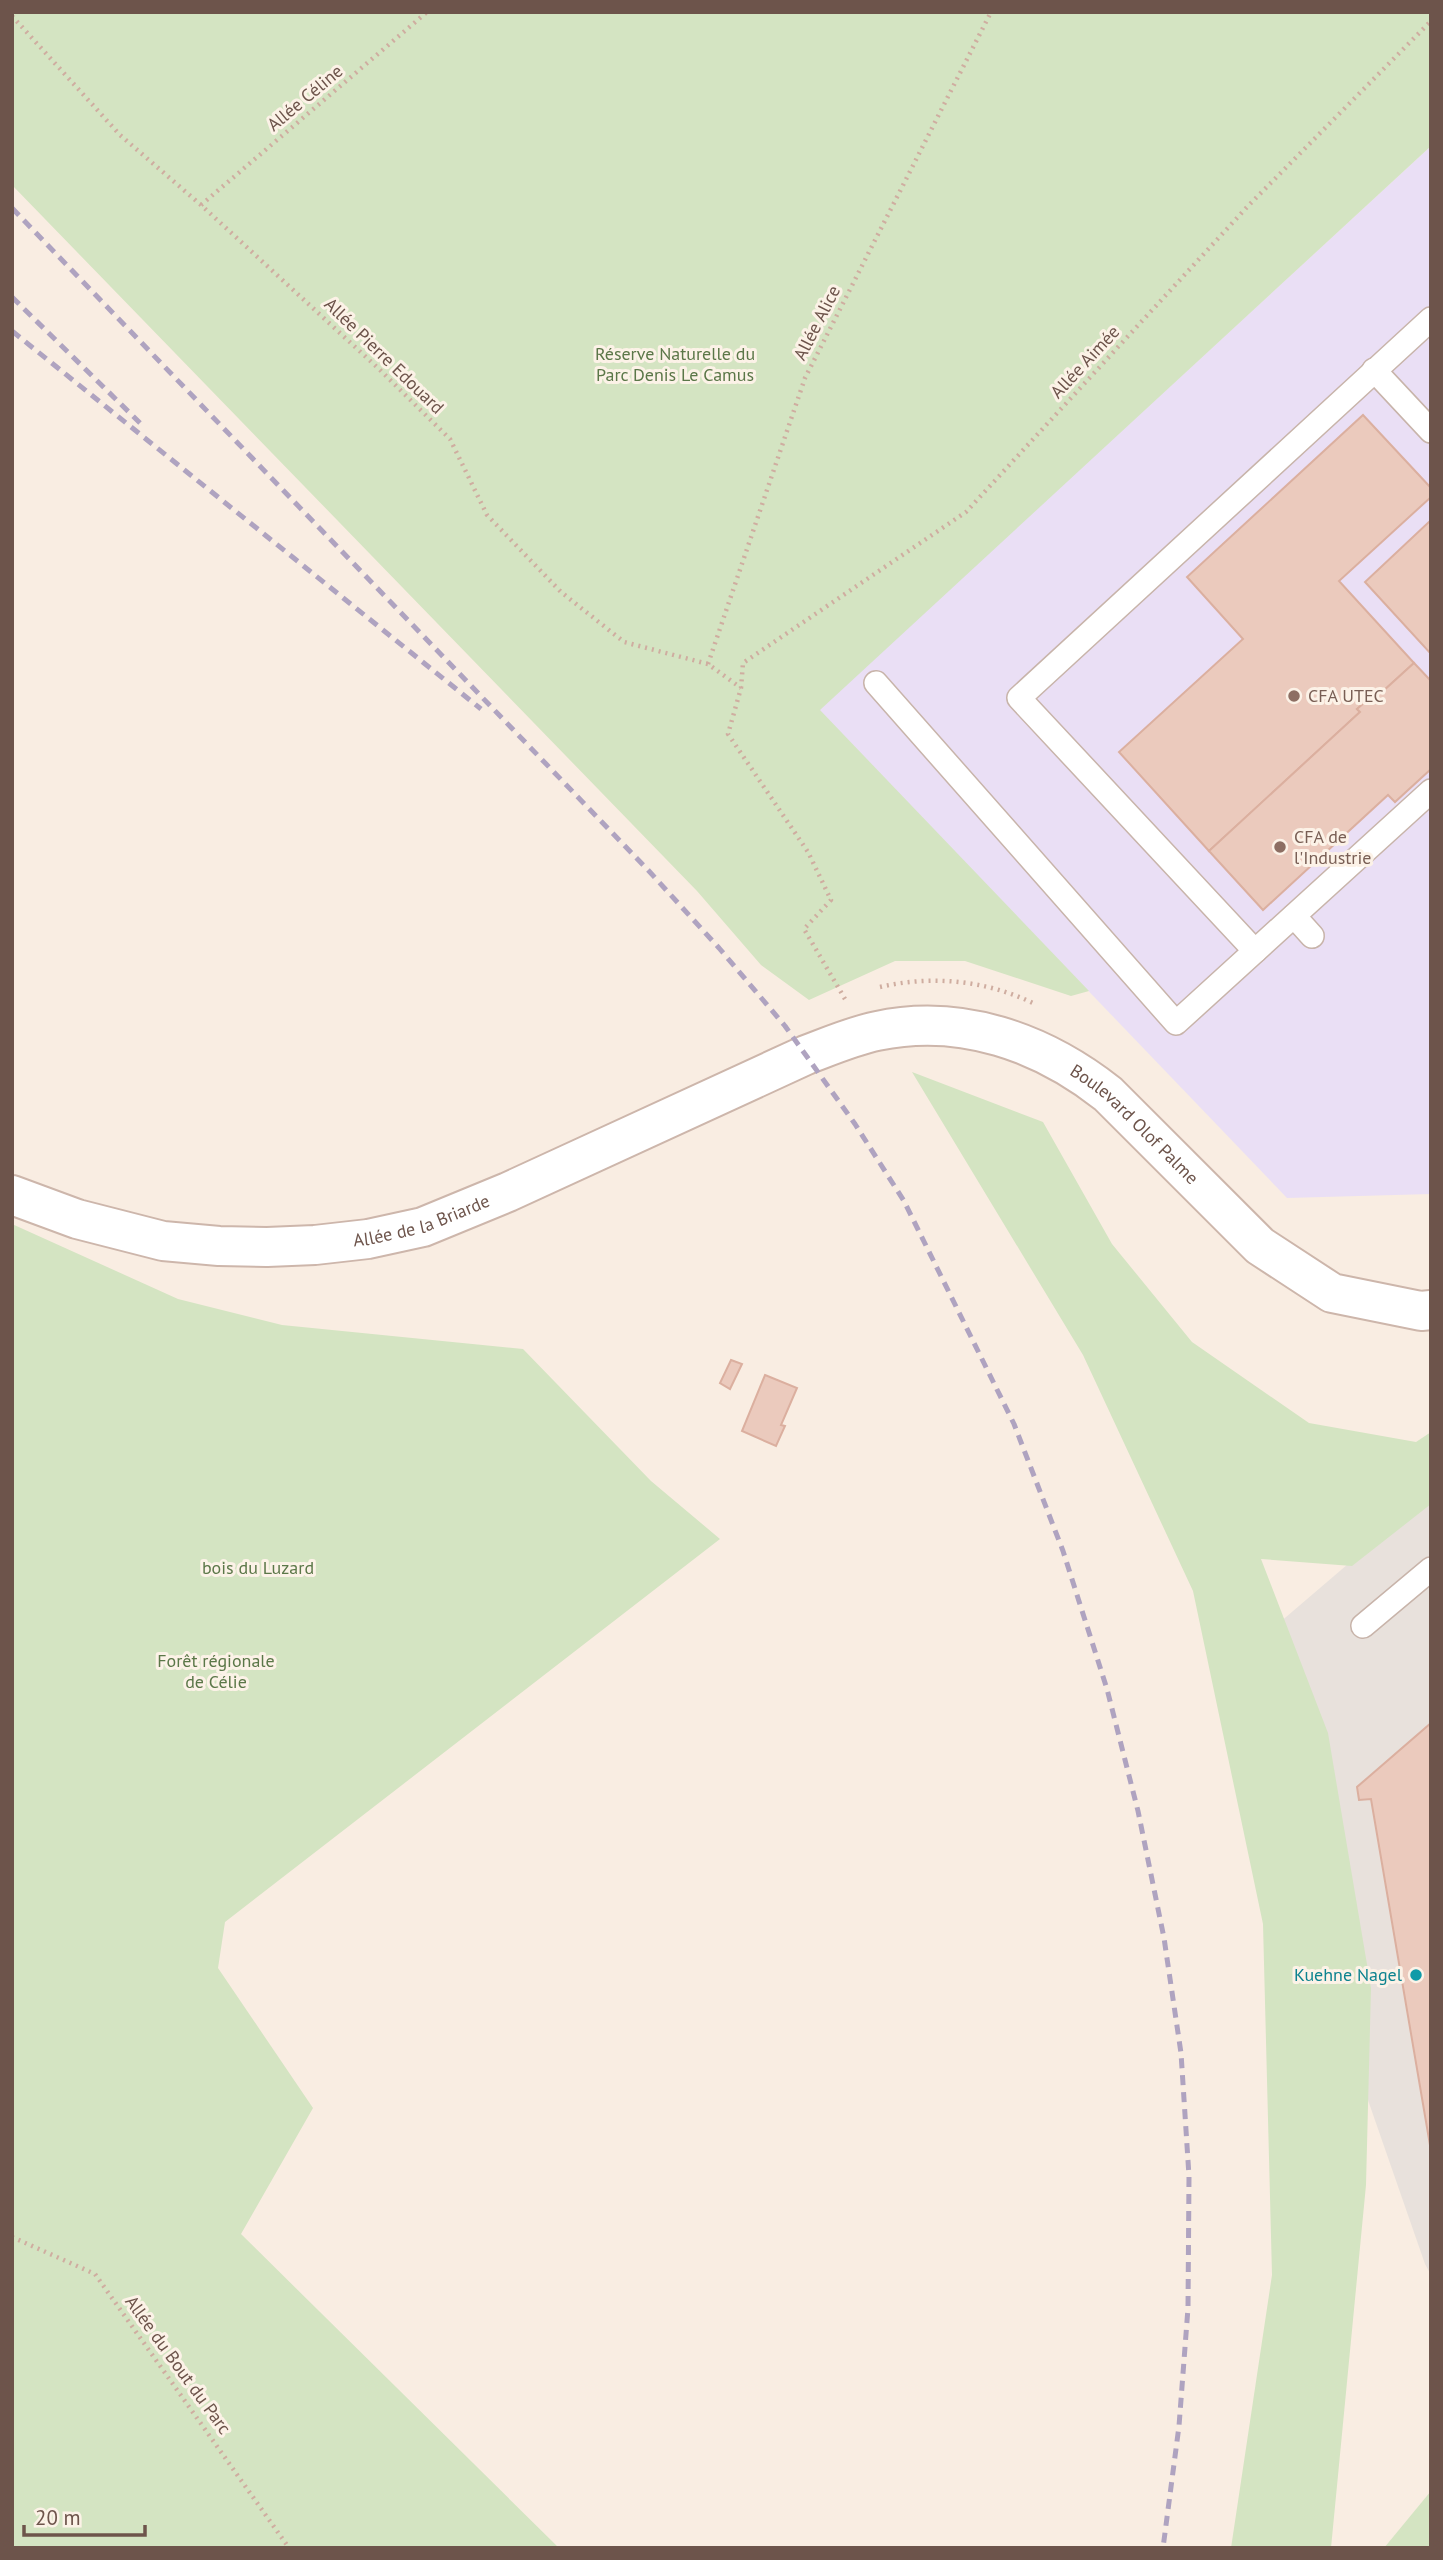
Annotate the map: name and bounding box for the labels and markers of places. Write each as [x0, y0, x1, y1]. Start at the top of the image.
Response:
place label: CFA UTEC [1308, 684, 1384, 707]
marker: CFA UTEC [1286, 688, 1302, 704]
place label: CFA de l'Industrie [1294, 825, 1371, 869]
marker: CFA de l'Industrie [1272, 839, 1288, 855]
place label: Kuehne Nagel [1294, 1963, 1403, 1986]
marker: Kuehne Nagel [1408, 1967, 1424, 1983]

